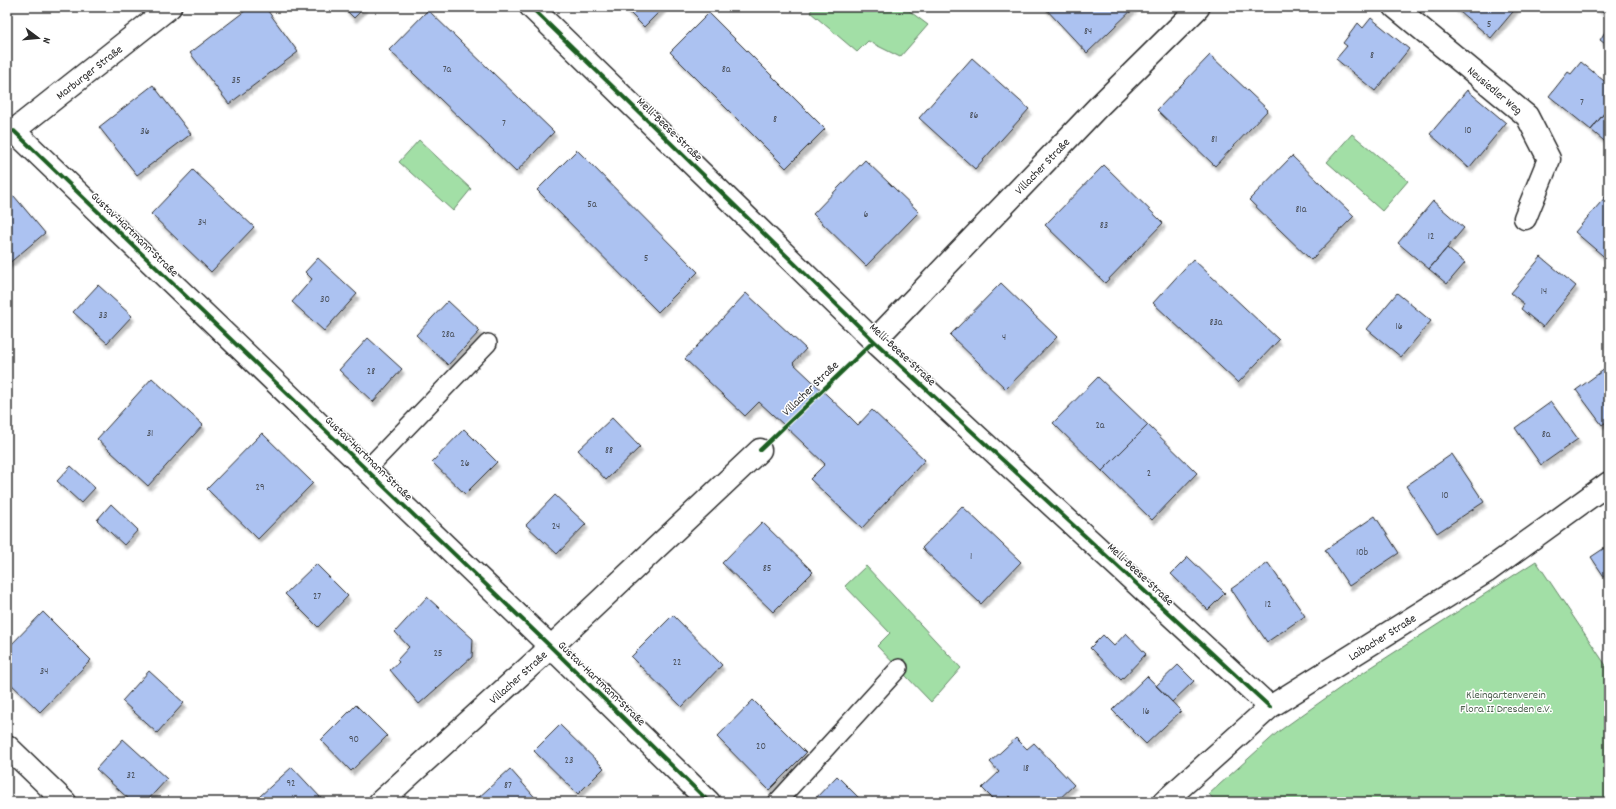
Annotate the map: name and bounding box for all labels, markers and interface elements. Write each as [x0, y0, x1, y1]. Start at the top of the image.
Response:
north arrow [18, 18, 58, 58]
house number: 5 [1487, 18, 1492, 32]
house number: 84 [1084, 25, 1092, 39]
text: N [37, 35, 54, 46]
street label: Marburger Straße [53, 42, 127, 105]
house number: 8 [1370, 49, 1374, 63]
house number: 7a [443, 63, 452, 77]
house number: 8a [722, 63, 731, 77]
street label: Neusiedler Weg [1463, 63, 1525, 119]
house number: 35 [231, 74, 241, 88]
street label: Melli-Beese-Straße [632, 94, 706, 166]
house number: 7 [1580, 96, 1584, 110]
house number: 86 [970, 109, 979, 123]
house number: 8 [773, 113, 777, 127]
house number: 7 [502, 117, 506, 131]
house number: 10 [1464, 124, 1472, 138]
house number: 36 [140, 125, 150, 139]
house number: 81 [1211, 133, 1217, 147]
street label: Villacher Straße [1012, 135, 1075, 199]
street label: Gustav-Hartmann-Straße [86, 189, 182, 281]
house number: 5a [587, 198, 597, 212]
house number: 81a [1296, 203, 1307, 217]
house number: 6 [864, 208, 869, 222]
house number: 34 [198, 216, 206, 230]
house number: 83 [1100, 219, 1108, 233]
house number: 12 [1428, 230, 1434, 244]
house number: 5 [644, 252, 649, 266]
house number: 14 [1541, 285, 1547, 299]
house number: 30 [320, 293, 330, 307]
house number: 33 [99, 309, 107, 323]
house number: 83a [1209, 316, 1223, 330]
street label: Melli-Beese-Straße [865, 320, 939, 391]
house number: 16 [1395, 320, 1403, 334]
house number: 28a [441, 328, 455, 342]
house number: 4 [1002, 331, 1006, 345]
street label: Villacher Straße [779, 358, 843, 421]
house number: 28 [367, 365, 375, 379]
street label: Gustav-Hartmann-Straße [320, 413, 416, 505]
house number: 2a [1095, 419, 1105, 433]
house number: 31 [147, 427, 153, 441]
house number: 8a [1542, 428, 1551, 442]
house number: 88 [605, 444, 613, 458]
house number: 26 [460, 457, 470, 471]
house number: 2 [1147, 467, 1151, 481]
house number: 29 [256, 481, 264, 495]
house number: 10 [1441, 489, 1449, 503]
house number: 24 [552, 520, 560, 534]
street label: Melli-Beese-Straße [1103, 540, 1177, 611]
house number: 10b [1356, 546, 1368, 560]
house number: 1 [970, 550, 972, 564]
house number: 85 [763, 562, 772, 576]
house number: 27 [313, 590, 321, 604]
house number: 12 [1265, 598, 1271, 612]
street label: Laibacher Straße [1346, 611, 1420, 666]
street label: Gustav-Hartmann-Straße [553, 638, 649, 730]
house number: 25 [434, 647, 443, 661]
street label: Villacher Straße [486, 647, 552, 709]
house number: 22 [673, 656, 681, 670]
house number: 34 [40, 665, 48, 679]
park label: Kleingartenverein Flora II Dresden e.V. [1460, 687, 1552, 718]
house number: 16 [1142, 705, 1150, 719]
house number: 90 [349, 733, 359, 747]
house number: 20 [756, 740, 766, 754]
house number: 23 [565, 754, 573, 768]
house number: 18 [1023, 762, 1029, 776]
house number: 32 [127, 769, 135, 783]
house number: 92 [287, 777, 295, 791]
house number: 87 [504, 779, 512, 793]

